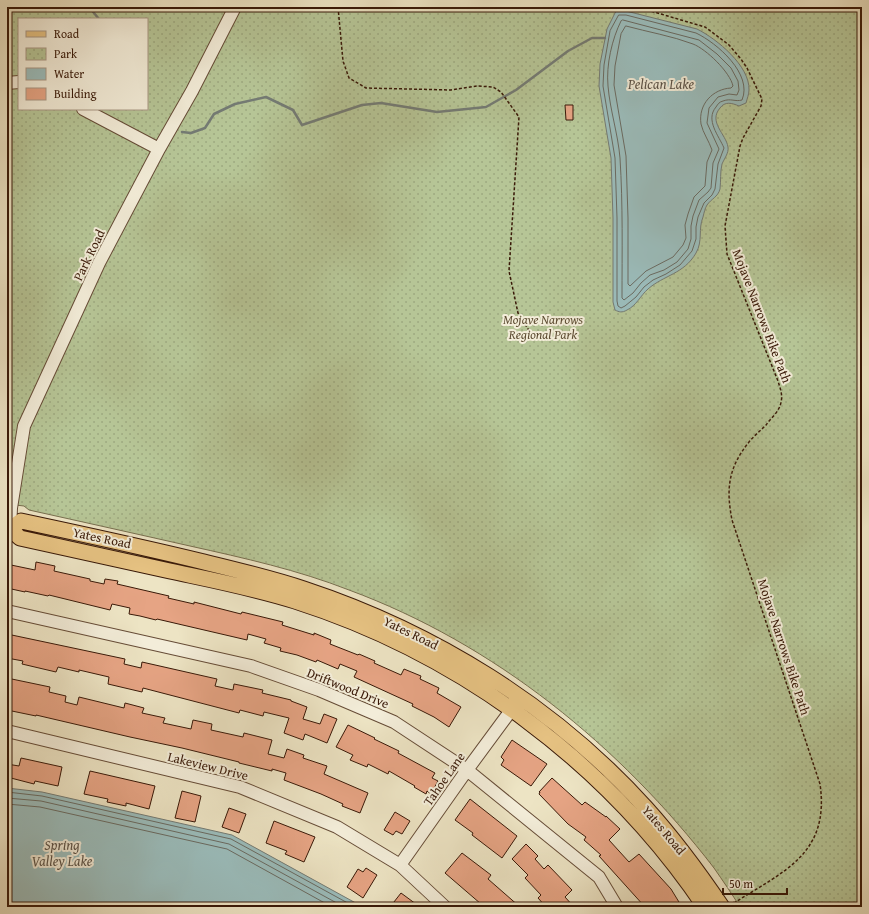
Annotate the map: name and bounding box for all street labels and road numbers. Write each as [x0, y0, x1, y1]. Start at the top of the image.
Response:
street label: Park Road [68, 226, 110, 284]
street label: Mojave Narrows Bike Path [728, 246, 797, 386]
street label: Yates Road [71, 523, 133, 553]
street label: Mojave Narrows Bike Path [753, 577, 815, 718]
street label: Yates Road [380, 612, 442, 655]
street label: Driftwood Drive [304, 663, 392, 713]
street label: Lakeview Drive [166, 747, 250, 785]
street label: Tahoe Lane [419, 748, 469, 810]
street label: Yates Road [638, 801, 690, 859]

